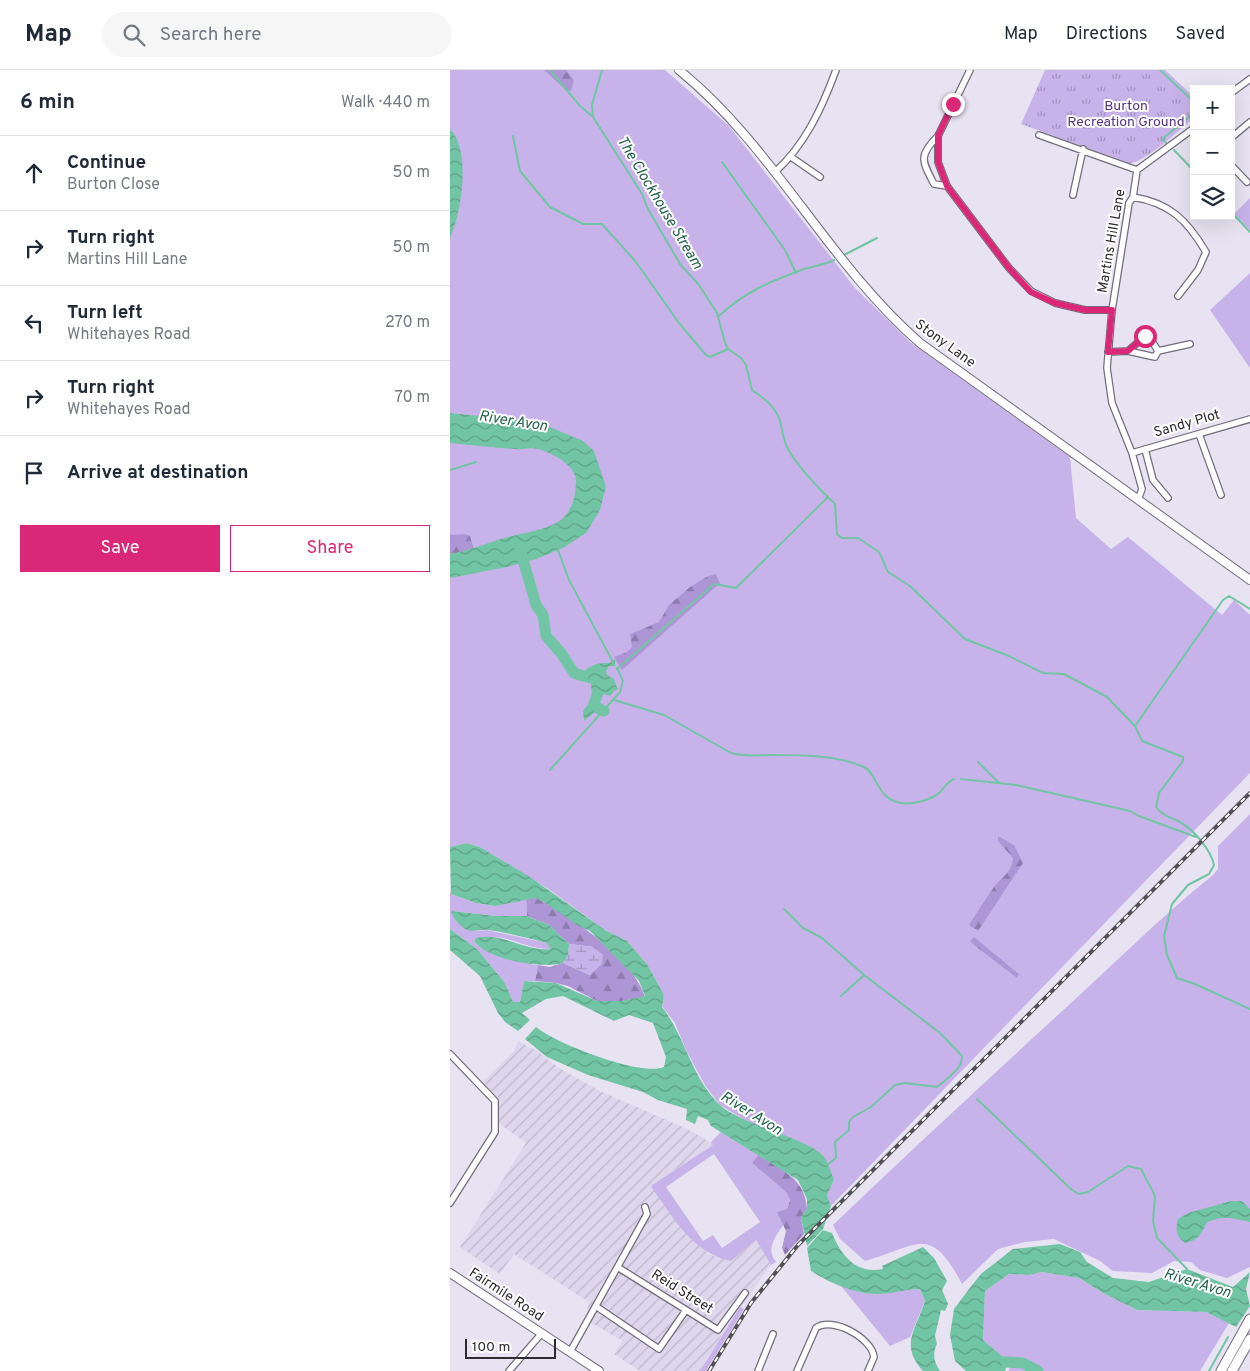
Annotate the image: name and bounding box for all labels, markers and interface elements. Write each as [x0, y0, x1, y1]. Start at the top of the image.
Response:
search box [102, 12, 452, 57]
text: Map [25, 20, 72, 50]
icon: search [120, 21, 148, 49]
text: Search here [160, 23, 261, 47]
text: Map [1004, 23, 1038, 46]
text: Directions [1066, 23, 1148, 46]
text: Saved [1176, 23, 1225, 46]
map controls [1190, 85, 1235, 220]
button: + [1190, 85, 1235, 130]
text: 6 min [20, 89, 75, 116]
text: Walk · 440 m [341, 93, 430, 113]
route end [942, 93, 965, 116]
park label: Burton Recreation Ground [1067, 98, 1185, 131]
button: − [1190, 130, 1235, 175]
water label: The Clockhouse Stream [612, 133, 707, 274]
text: Continue [67, 151, 146, 175]
icon: ahead [20, 159, 48, 187]
text: 50 m [393, 163, 430, 183]
text: Burton Close [67, 175, 160, 195]
button: layers [1190, 175, 1235, 220]
street label: Martins Hill Lane [1094, 188, 1130, 294]
text: Turn right [67, 226, 155, 250]
icon: right [20, 234, 48, 262]
text: 50 m [393, 238, 430, 258]
text: Martins Hill Lane [67, 250, 187, 270]
text: Turn left [67, 301, 143, 325]
icon: left [20, 309, 48, 337]
text: 270 m [385, 313, 430, 333]
street label: Stony Lane [911, 316, 979, 372]
text: Whitehayes Road [67, 325, 191, 345]
route start [1134, 325, 1157, 348]
text: Turn right [67, 376, 155, 400]
icon: right [20, 384, 48, 412]
text: 70 m [395, 388, 430, 408]
text: Whitehayes Road [67, 400, 191, 420]
street label: Sandy Plot [1152, 406, 1222, 442]
water label: River Avon [477, 407, 549, 437]
icon: arrive [20, 459, 48, 487]
text: Arrive at destination [67, 461, 248, 485]
button: Save [20, 525, 220, 572]
button: Share [230, 525, 430, 572]
water label: River Avon [717, 1088, 785, 1140]
street label: Fairmile Road [466, 1265, 546, 1325]
water label: River Avon [1161, 1265, 1233, 1303]
street label: Reid Street [648, 1266, 716, 1318]
scale bar [465, 1336, 556, 1359]
text: 100 m [472, 1339, 510, 1356]

